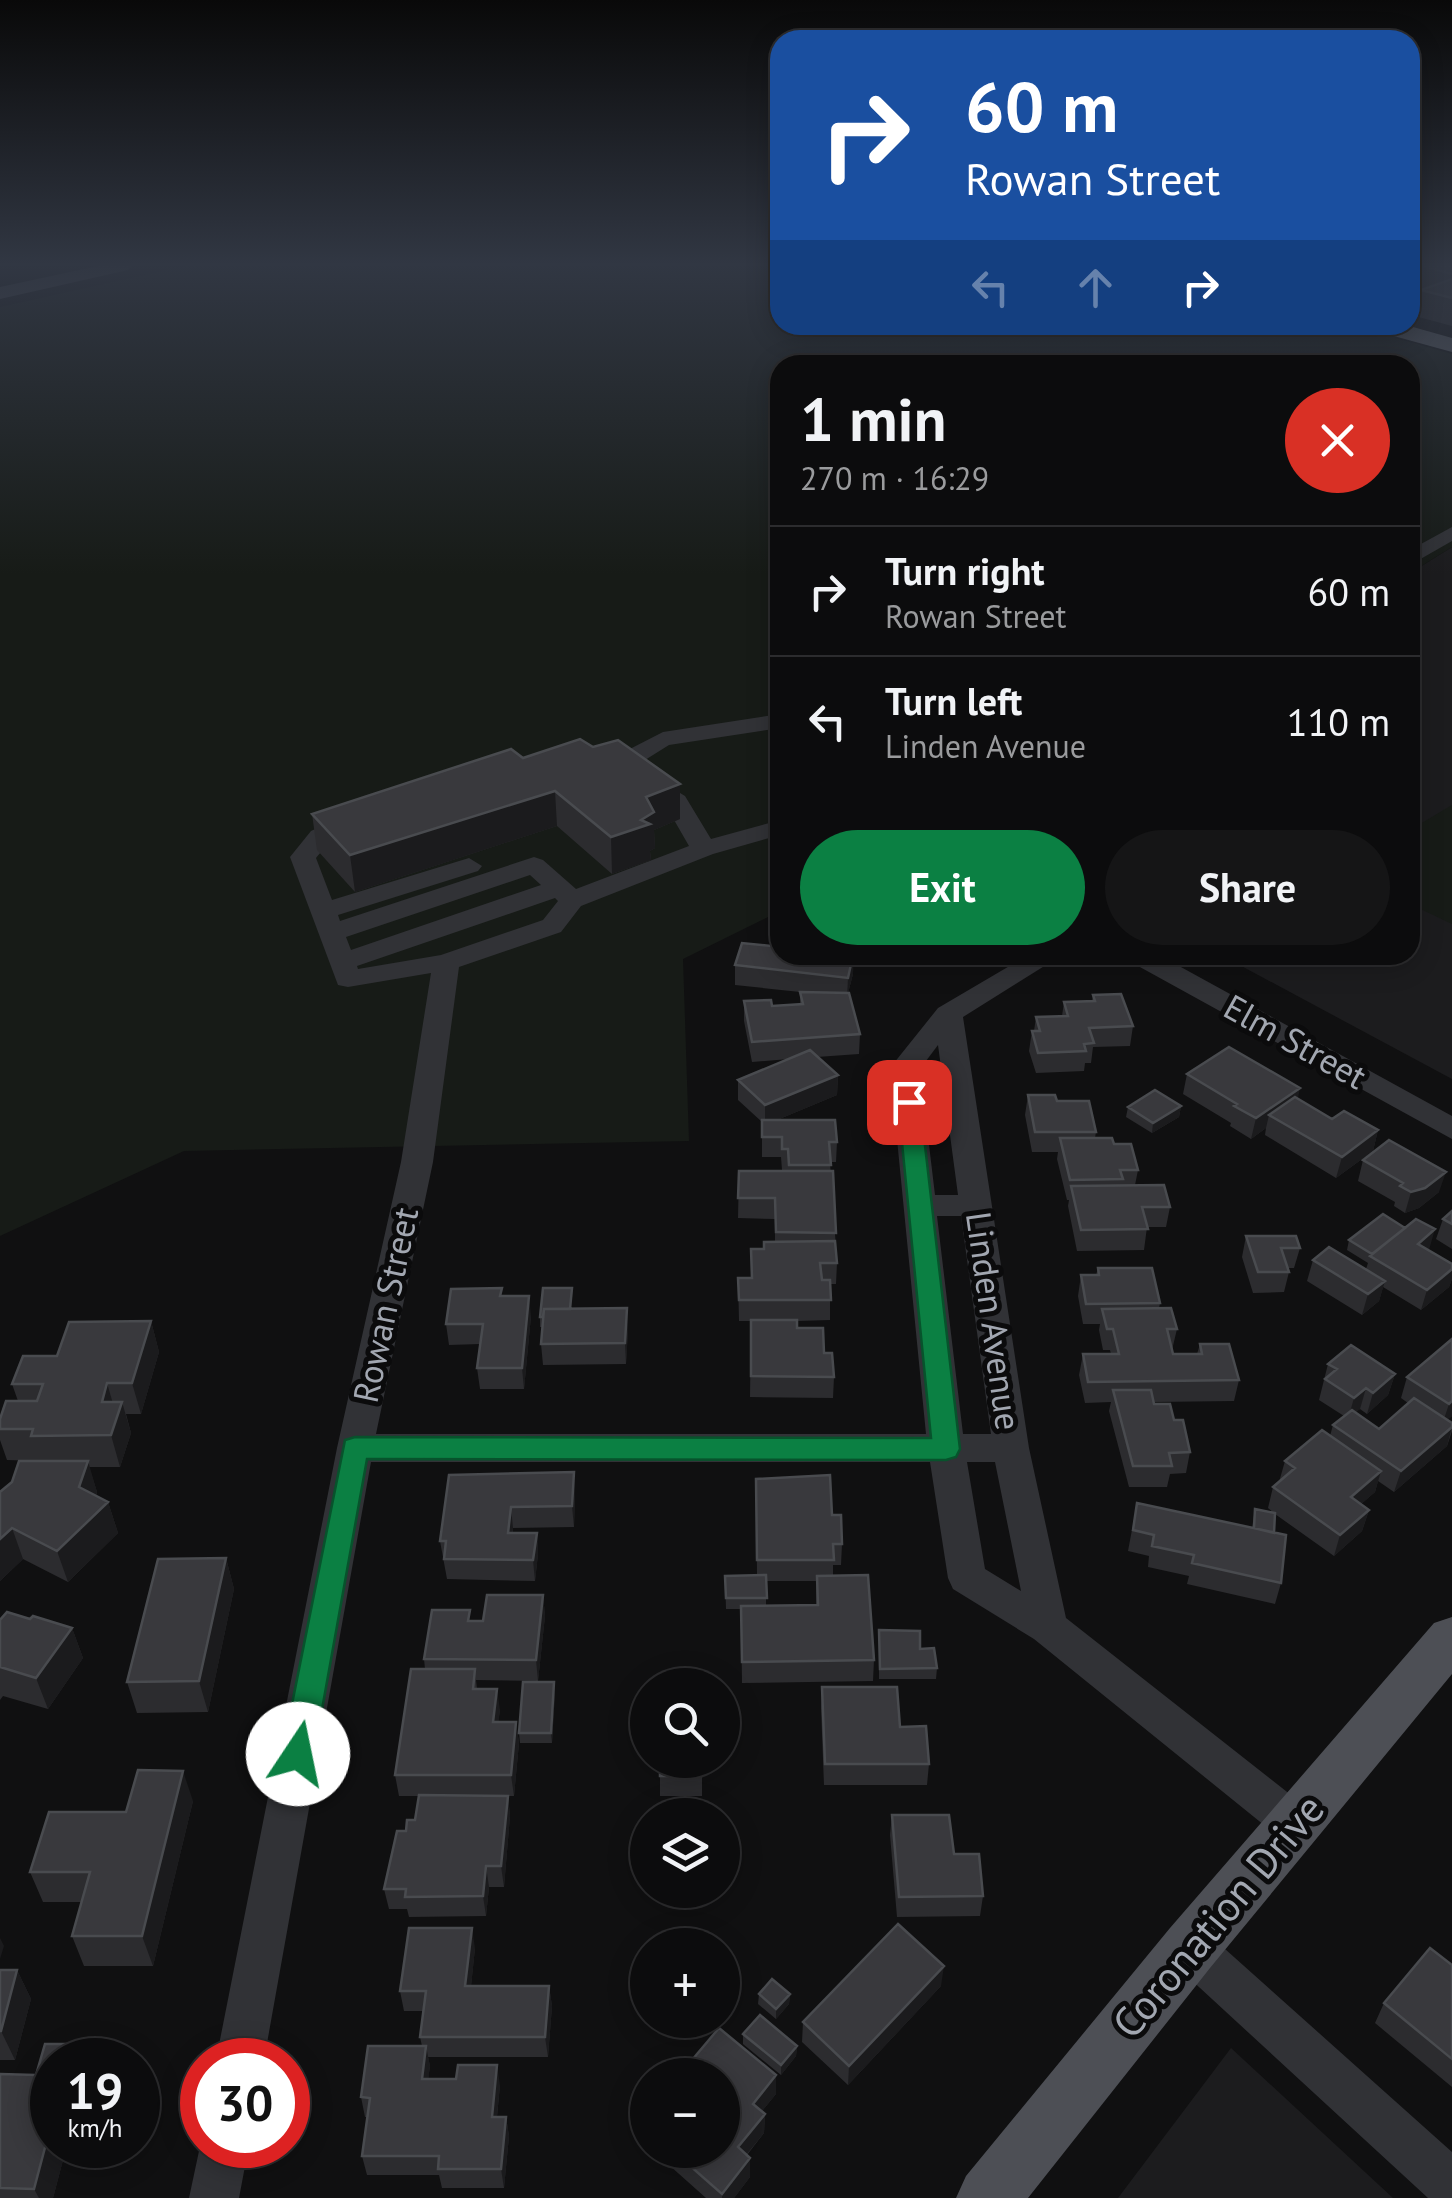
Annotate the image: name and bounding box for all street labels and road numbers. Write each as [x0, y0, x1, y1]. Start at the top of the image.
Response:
street label: Elm Street [1216, 983, 1375, 1099]
street label: Rowan Street [342, 1203, 428, 1407]
street label: Linden Avenue [956, 1209, 1032, 1433]
street label: Coronation Drive [1100, 1782, 1336, 2049]

